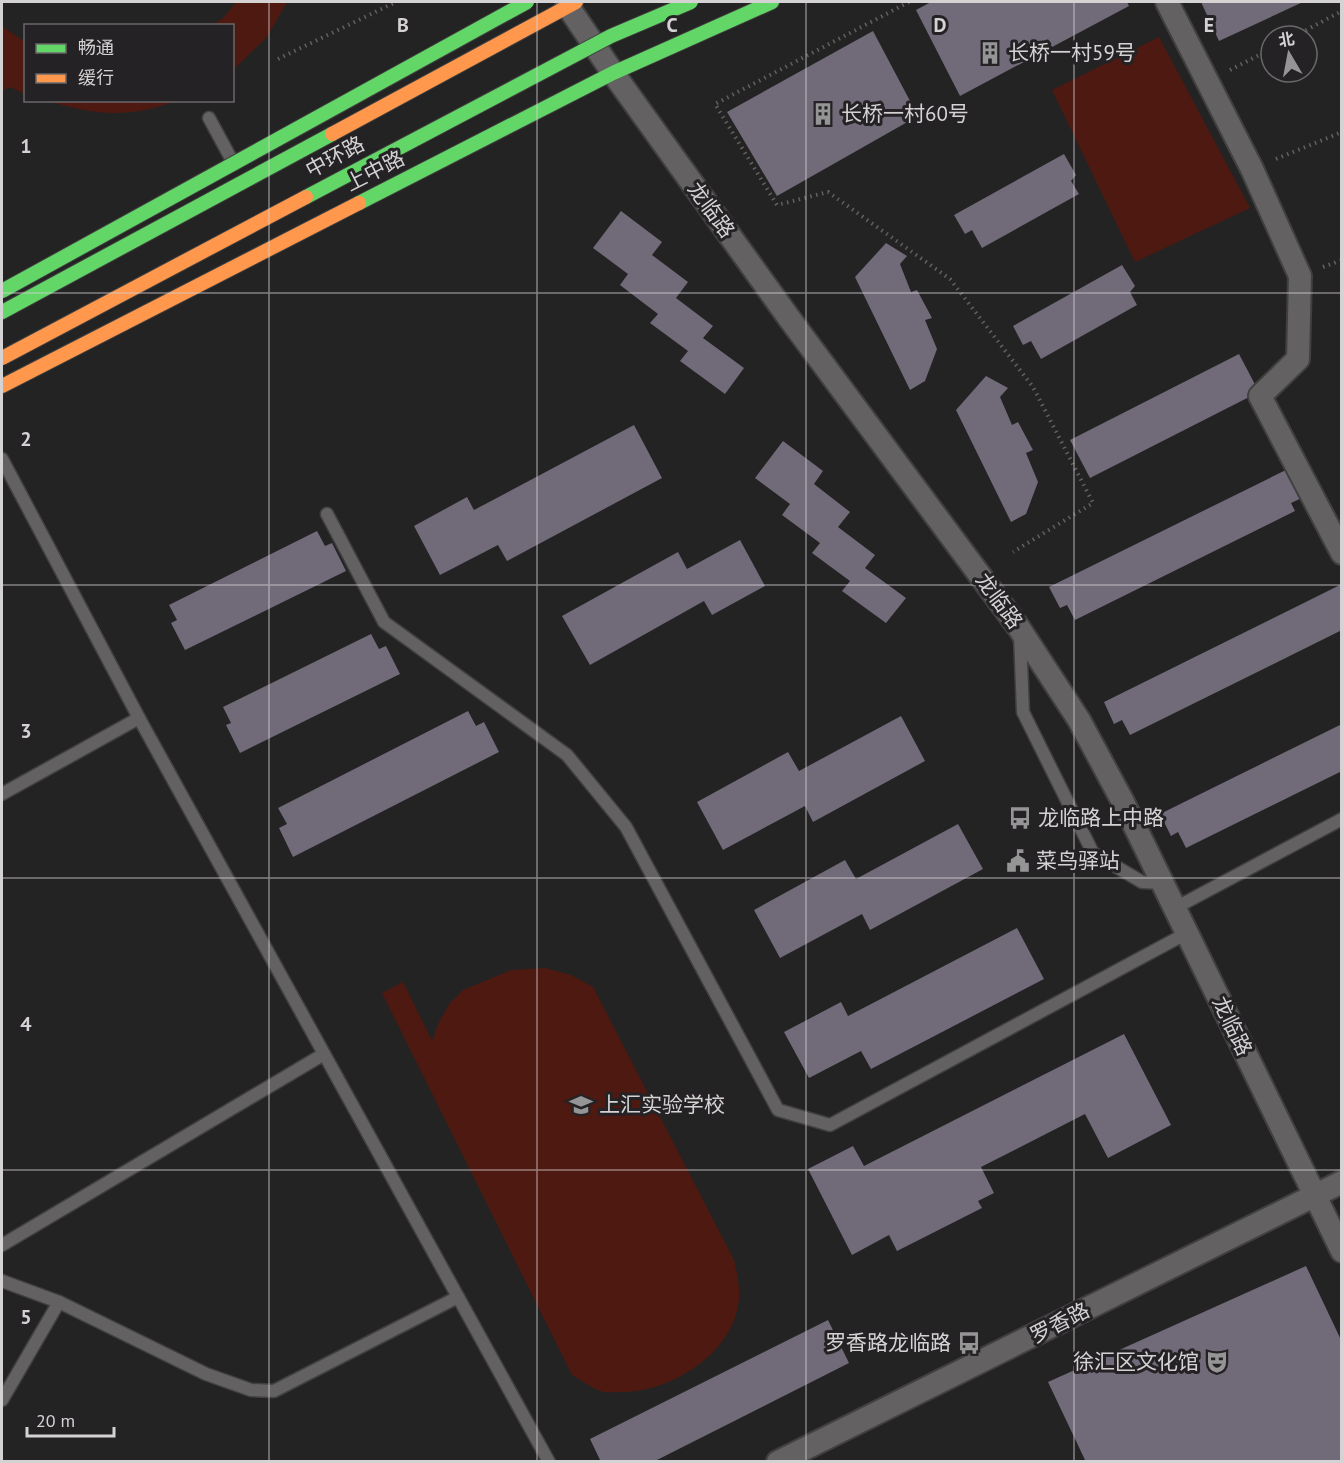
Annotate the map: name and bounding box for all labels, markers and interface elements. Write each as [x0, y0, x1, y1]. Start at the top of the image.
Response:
text: B [397, 12, 409, 38]
text: C [666, 12, 678, 38]
text: D [934, 12, 947, 38]
text: E [1204, 12, 1214, 38]
legend [24, 24, 234, 102]
north arrow [1259, 24, 1319, 84]
text: 北 [1277, 28, 1296, 50]
text: 畅通 [78, 36, 114, 59]
place label: 长桥一村59号 [1008, 39, 1136, 66]
building icon: 长桥一村59号 [977, 40, 1003, 66]
text: 缓行 [78, 66, 114, 89]
place label: 长桥一村60号 [841, 100, 969, 127]
building icon: 长桥一村60号 [810, 101, 836, 127]
street label: 中环路 [301, 130, 369, 183]
text: 1 [20, 133, 32, 159]
street label: 上中路 [341, 144, 409, 197]
street label: 龙临路 [682, 176, 741, 243]
text: 2 [20, 426, 32, 452]
street label: 龙临路 [970, 567, 1029, 634]
text: 3 [20, 718, 32, 744]
place label: 龙临路上中路 [1038, 804, 1164, 831]
bus stop icon: 龙临路上中路 [1007, 805, 1033, 831]
place label: 菜鸟驿站 [1036, 847, 1120, 874]
public building icon: 菜鸟驿站 [1005, 848, 1031, 874]
street label: 龙临路 [1207, 992, 1258, 1060]
text: 4 [20, 1011, 32, 1037]
place label: 上汇实验学校 [599, 1091, 725, 1118]
school or university icon: 上汇实验学校 [568, 1092, 594, 1118]
street label: 罗香路 [1026, 1296, 1094, 1349]
text: 5 [20, 1304, 32, 1330]
place label: 罗香路龙临路 [825, 1329, 951, 1356]
bus stop icon: 罗香路龙临路 [956, 1330, 982, 1356]
place label: 徐汇区文化馆 [1073, 1348, 1199, 1375]
theatre icon: 徐汇区文化馆 [1204, 1349, 1230, 1375]
scale bar [27, 1400, 114, 1438]
text: 20 m [36, 1409, 75, 1432]

